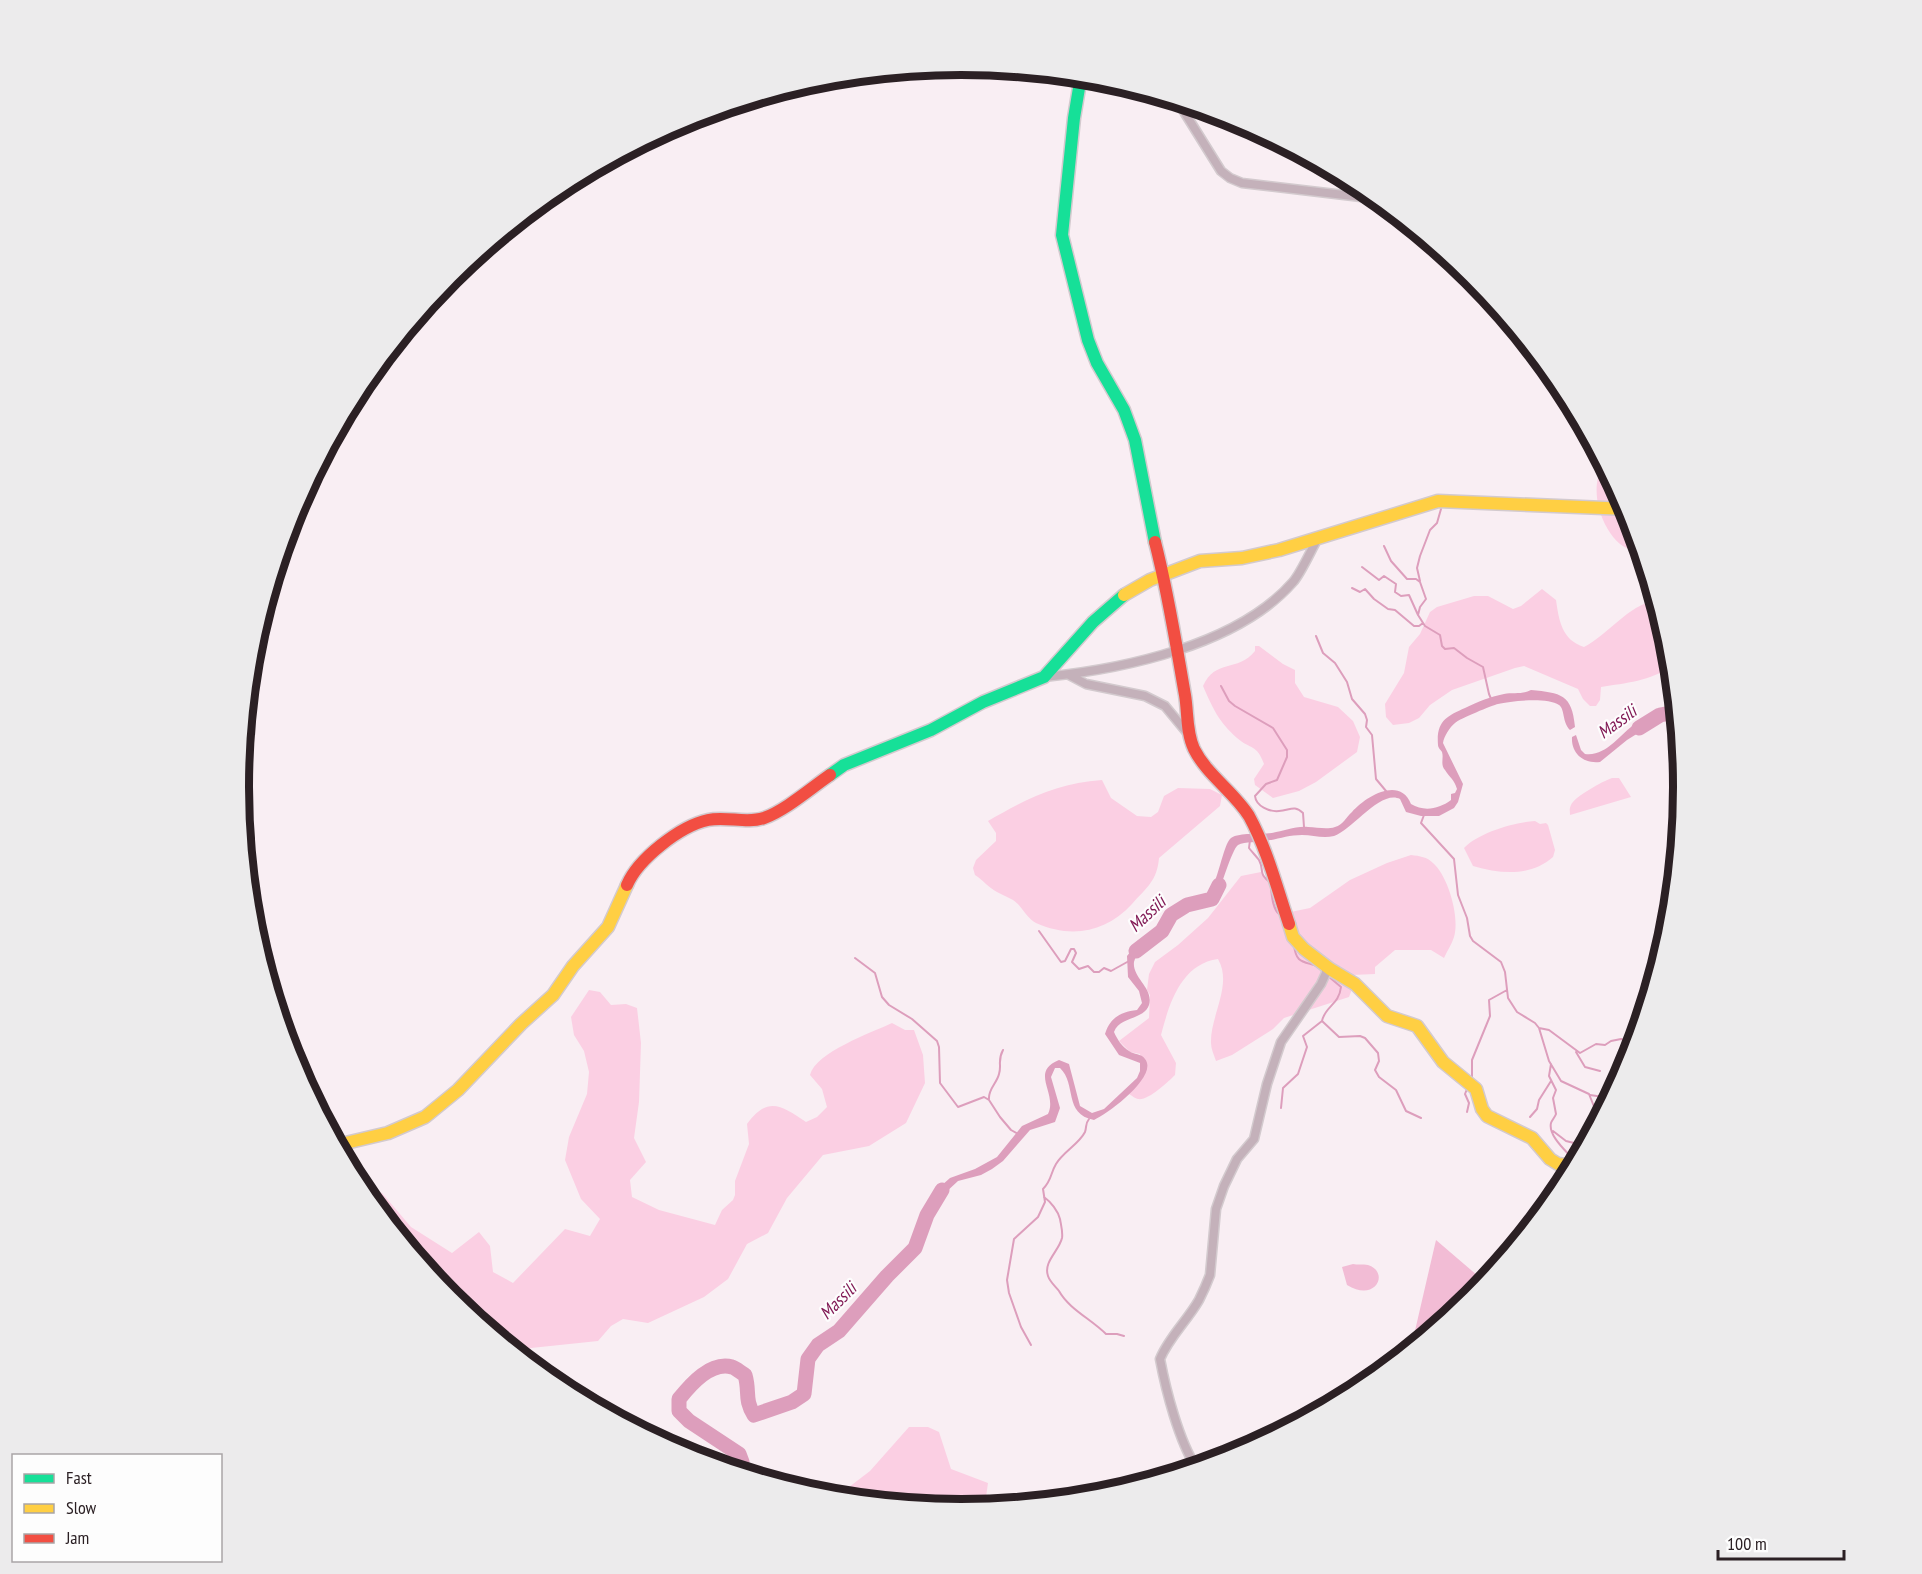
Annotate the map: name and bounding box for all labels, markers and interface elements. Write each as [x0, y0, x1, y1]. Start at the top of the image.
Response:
water label: Massili [1593, 698, 1642, 743]
water label: Massili [1123, 889, 1172, 937]
water label: Massili [814, 1276, 862, 1324]
legend [12, 1454, 222, 1562]
text: Fast [66, 1466, 92, 1489]
text: Slow [66, 1496, 97, 1519]
scale bar [1718, 1523, 1844, 1561]
text: Jam [65, 1526, 89, 1549]
text: 100 m [1727, 1532, 1767, 1555]

